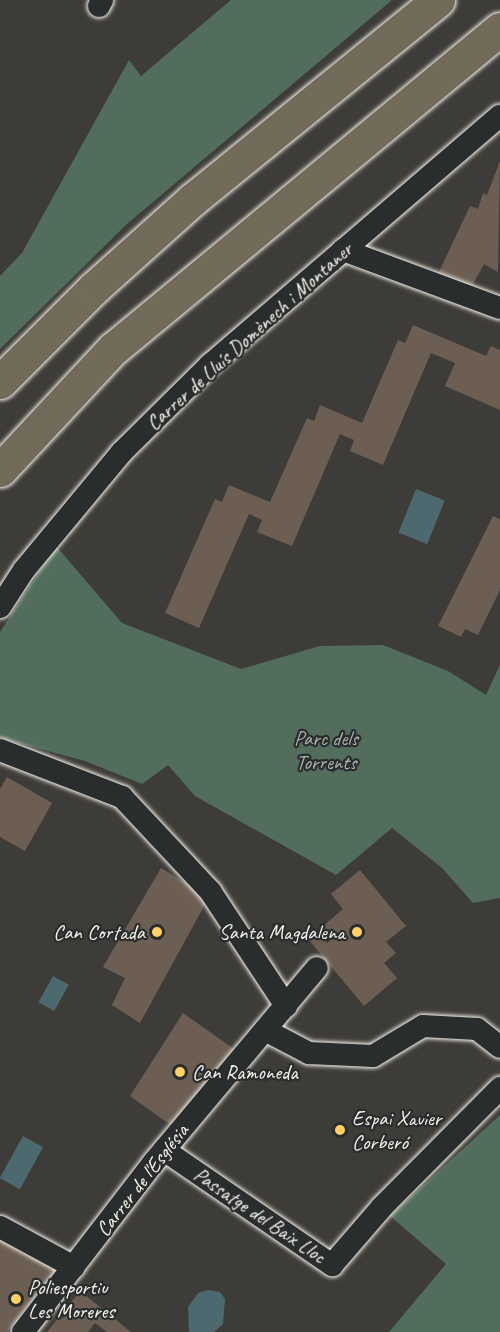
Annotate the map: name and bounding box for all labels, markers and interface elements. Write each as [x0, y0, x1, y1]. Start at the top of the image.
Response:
street label: Carrer de Lluís Domènech i Montaner [141, 237, 357, 435]
park label: Parc dels Torrents [294, 725, 358, 775]
place label: Can Cortada [54, 919, 145, 945]
place label: Santa Magdalena [218, 919, 345, 945]
marker: Can Cortada [150, 925, 164, 939]
marker: Santa Magdalena [350, 925, 364, 939]
place label: Can Ramoneda [192, 1059, 299, 1085]
marker: Can Ramoneda [173, 1065, 187, 1079]
place label: Espai Xavier Corberó [352, 1105, 441, 1155]
street label: Carrer de l'Església [90, 1119, 194, 1241]
marker: Espai Xavier Corberó [333, 1123, 347, 1137]
street label: Passatge del Baix Lloc [189, 1161, 331, 1269]
place label: Poliesportiu Les Moreres [28, 1274, 114, 1324]
marker: Poliesportiu Les Moreres [9, 1292, 23, 1306]

